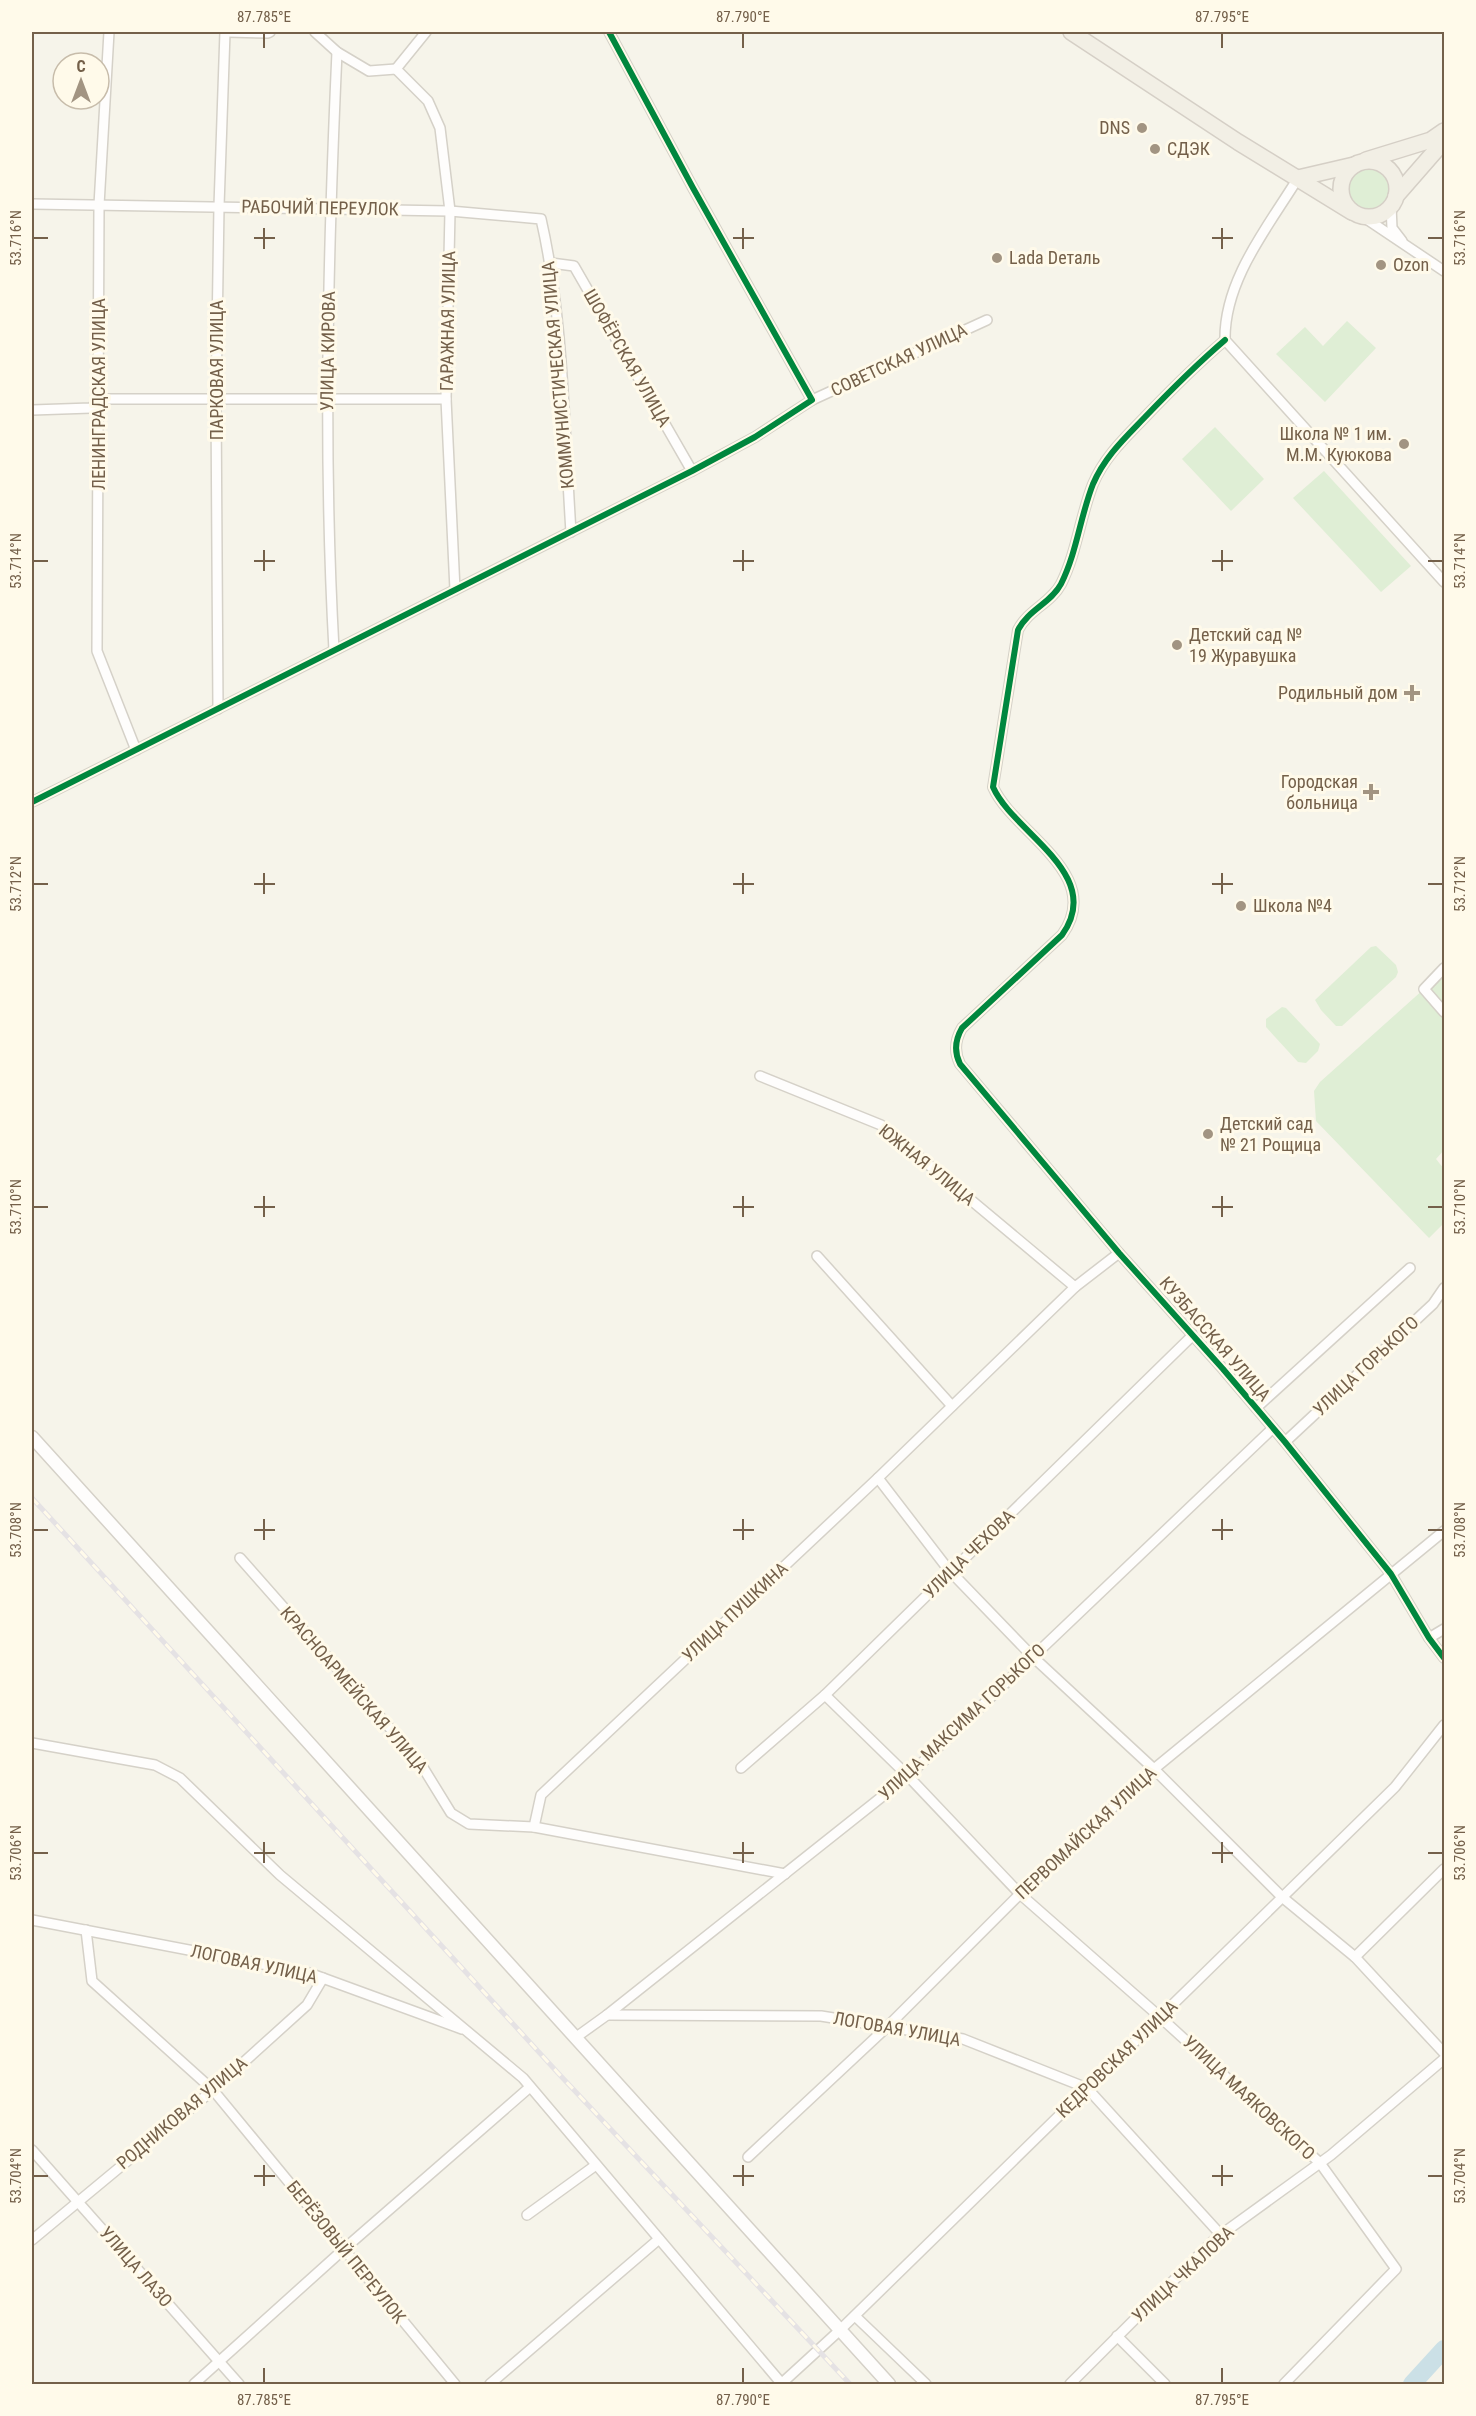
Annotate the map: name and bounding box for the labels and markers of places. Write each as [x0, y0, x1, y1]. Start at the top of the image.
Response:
place label: DNS [1099, 117, 1130, 138]
marker: DNS [1135, 121, 1149, 135]
place label: СДЭК [1167, 138, 1210, 159]
marker: СДЭК [1148, 142, 1162, 156]
place label: Lada Dеталь [1009, 247, 1100, 268]
marker: Lada Dеталь [990, 251, 1004, 265]
place label: Ozon [1393, 254, 1429, 275]
marker: Ozon [1374, 258, 1388, 272]
place label: Школа № 1 им. М.М. Куюкова [1279, 423, 1392, 465]
marker: Школа № 1 им. М.М. Куюкова [1397, 437, 1411, 451]
place label: Детский сад № 19 Журавушка [1189, 624, 1302, 666]
marker: Детский сад № 19 Журавушка [1170, 638, 1184, 652]
place label: Родильный дом [1278, 682, 1398, 703]
marker: Родильный дом [1403, 684, 1421, 702]
place label: Городская больница [1281, 771, 1358, 813]
marker: Городская больница [1362, 783, 1380, 801]
place label: Школа №4 [1253, 895, 1332, 916]
marker: Школа №4 [1234, 899, 1248, 913]
place label: Детский сад № 21 Рощица [1220, 1113, 1321, 1155]
marker: Детский сад № 21 Рощица [1201, 1127, 1215, 1141]

